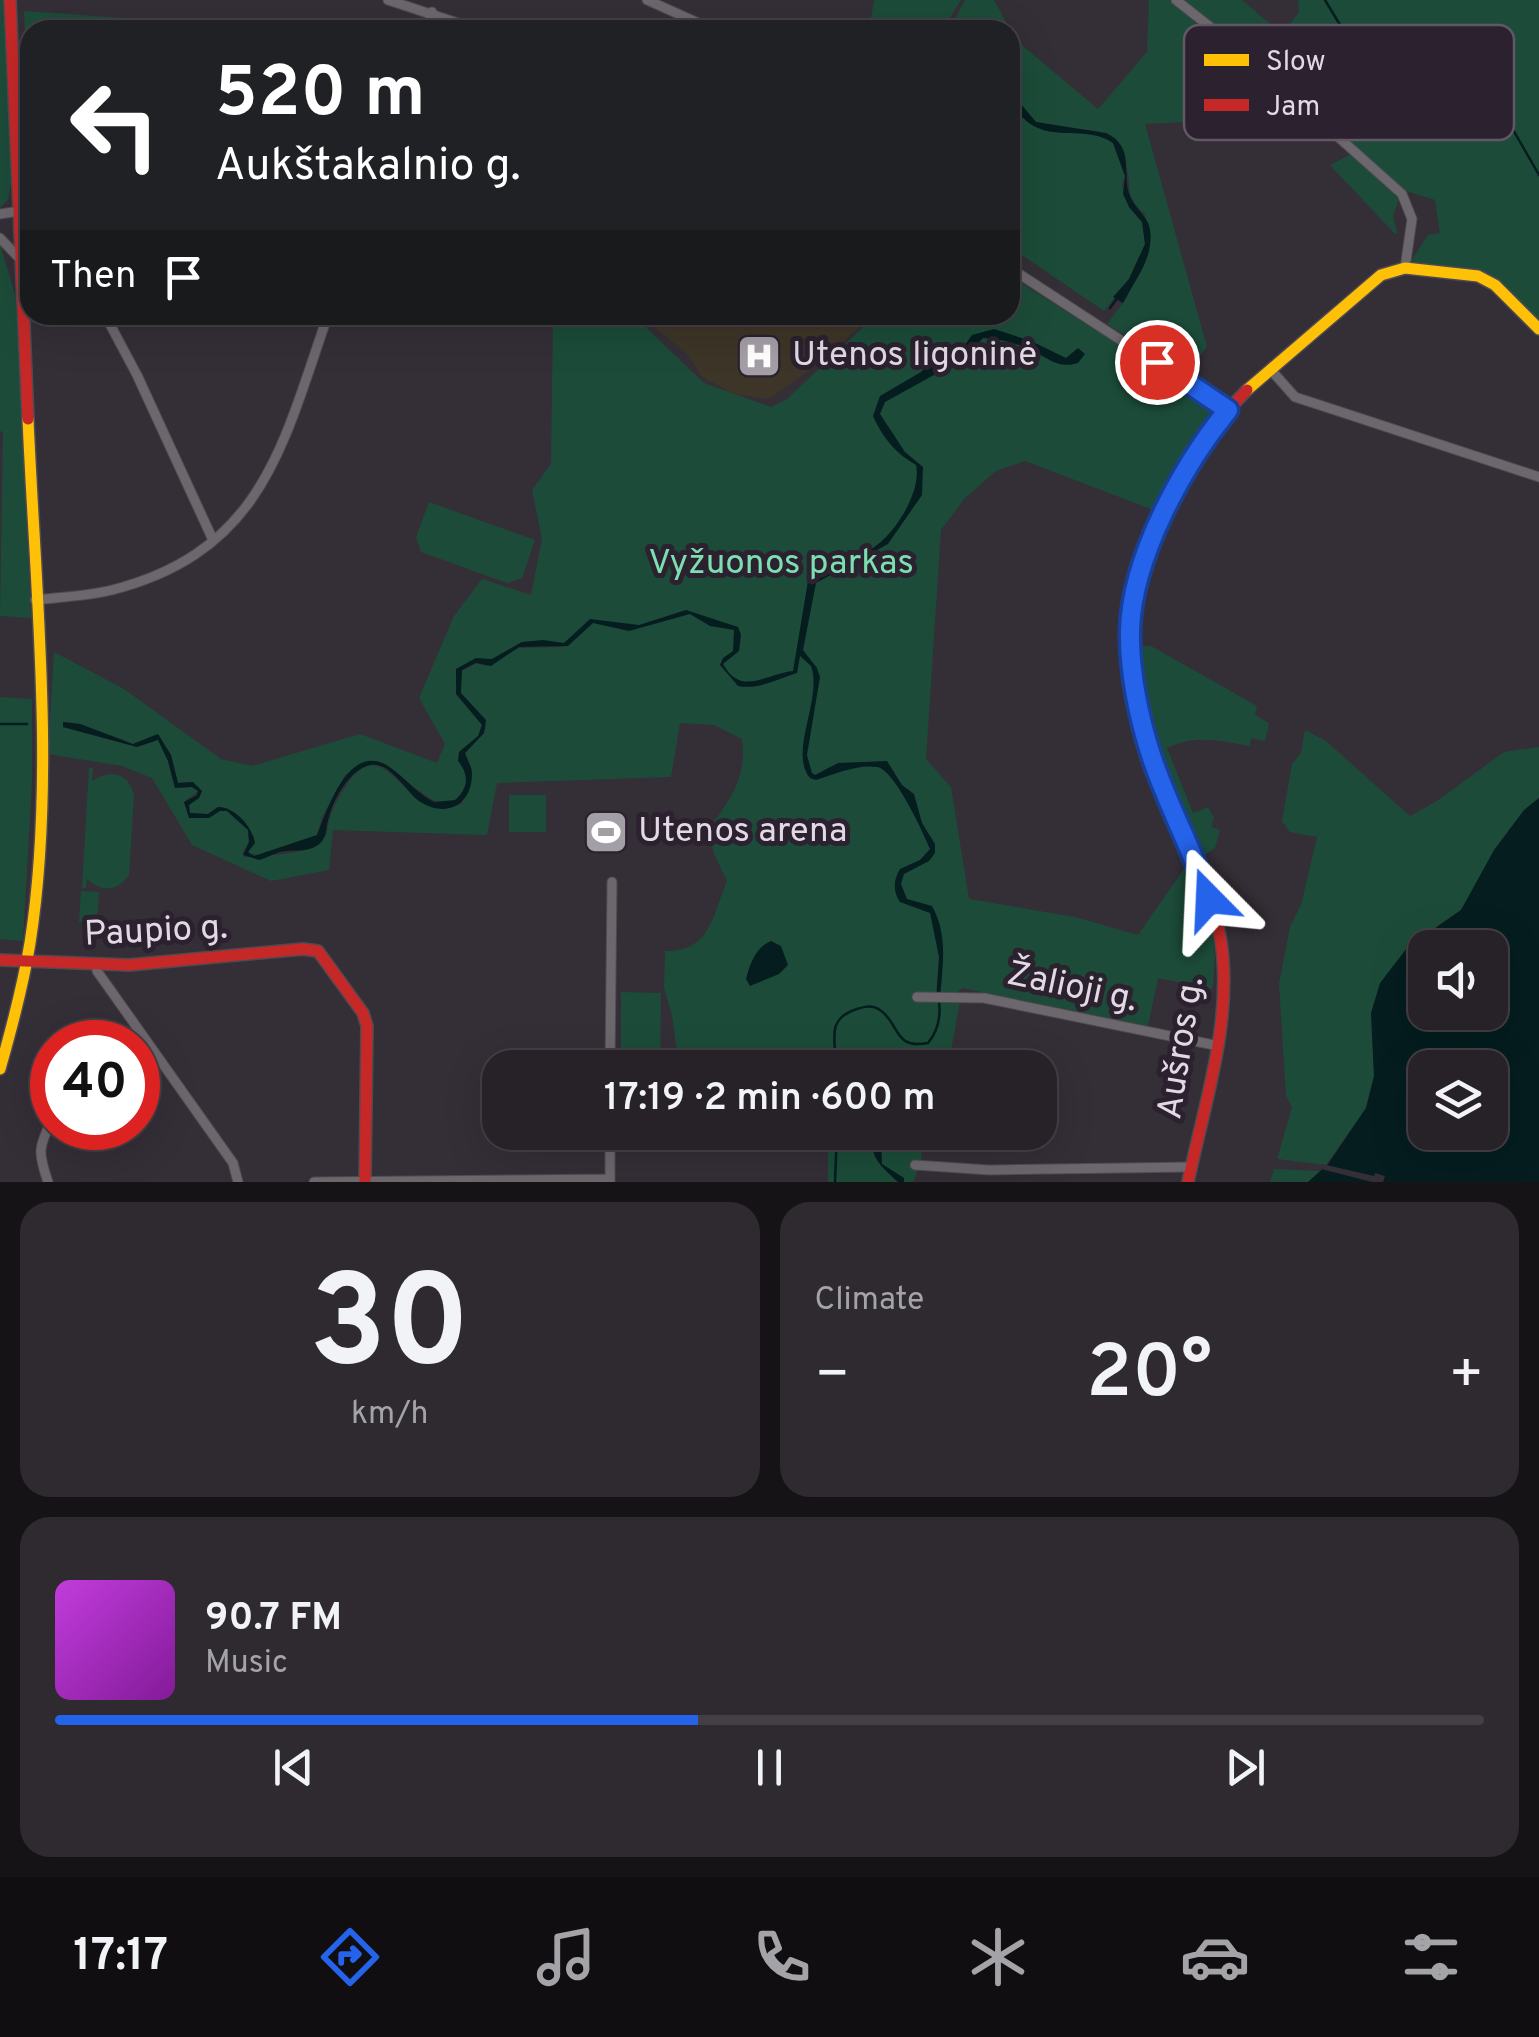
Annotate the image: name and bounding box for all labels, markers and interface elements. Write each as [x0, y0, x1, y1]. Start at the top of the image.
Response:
legend [1184, 25, 1514, 140]
text: Slow [1266, 45, 1325, 81]
text: 520 m [215, 52, 425, 141]
icon: left [50, 60, 180, 190]
text: Jam [1266, 90, 1320, 126]
text: Aukštakalnio g. [215, 139, 521, 196]
icon: arrive [156, 250, 211, 305]
text: Then [50, 253, 136, 302]
pin [1115, 320, 1200, 405]
hospital icon: Utenos ligoninė [736, 333, 782, 379]
place label: Utenos ligoninė [792, 334, 1037, 378]
icon: arrive [1130, 335, 1185, 390]
park label: Vyžuonos parkas [648, 542, 914, 586]
sports icon: Utenos arena [583, 809, 629, 855]
place label: Utenos arena [638, 810, 847, 854]
position arrow [1157, 847, 1261, 951]
street label: Paupio g. [83, 906, 229, 958]
map controls [1408, 930, 1508, 1150]
button: sound [1408, 930, 1508, 1030]
street label: Žalioji g. [1003, 952, 1141, 1023]
street label: Aušros g. [1149, 974, 1215, 1122]
speed limit sign: 40 [30, 1020, 160, 1150]
button: layers [1408, 1050, 1508, 1150]
text: 17:19 · 2 min · 600 m [604, 1075, 935, 1124]
text: 30 [309, 1247, 470, 1412]
text: Climate [815, 1281, 924, 1321]
text: 20° [1086, 1329, 1212, 1424]
text: − [815, 1342, 850, 1412]
text: + [1449, 1342, 1484, 1412]
text: km/h [351, 1395, 429, 1435]
text: 90.7 FM [205, 1595, 342, 1644]
text: Music [205, 1644, 288, 1684]
icon: previous [266, 1740, 321, 1795]
icon: pause [742, 1740, 797, 1795]
icon: next [1218, 1740, 1273, 1795]
icon: directions [315, 1922, 385, 1992]
icon: music [531, 1922, 601, 1992]
icon: phone [747, 1922, 817, 1992]
icon: climate [963, 1922, 1033, 1992]
icon: car [1180, 1922, 1250, 1992]
icon: filters [1396, 1922, 1466, 1992]
text: 17:17 [73, 1929, 168, 1986]

